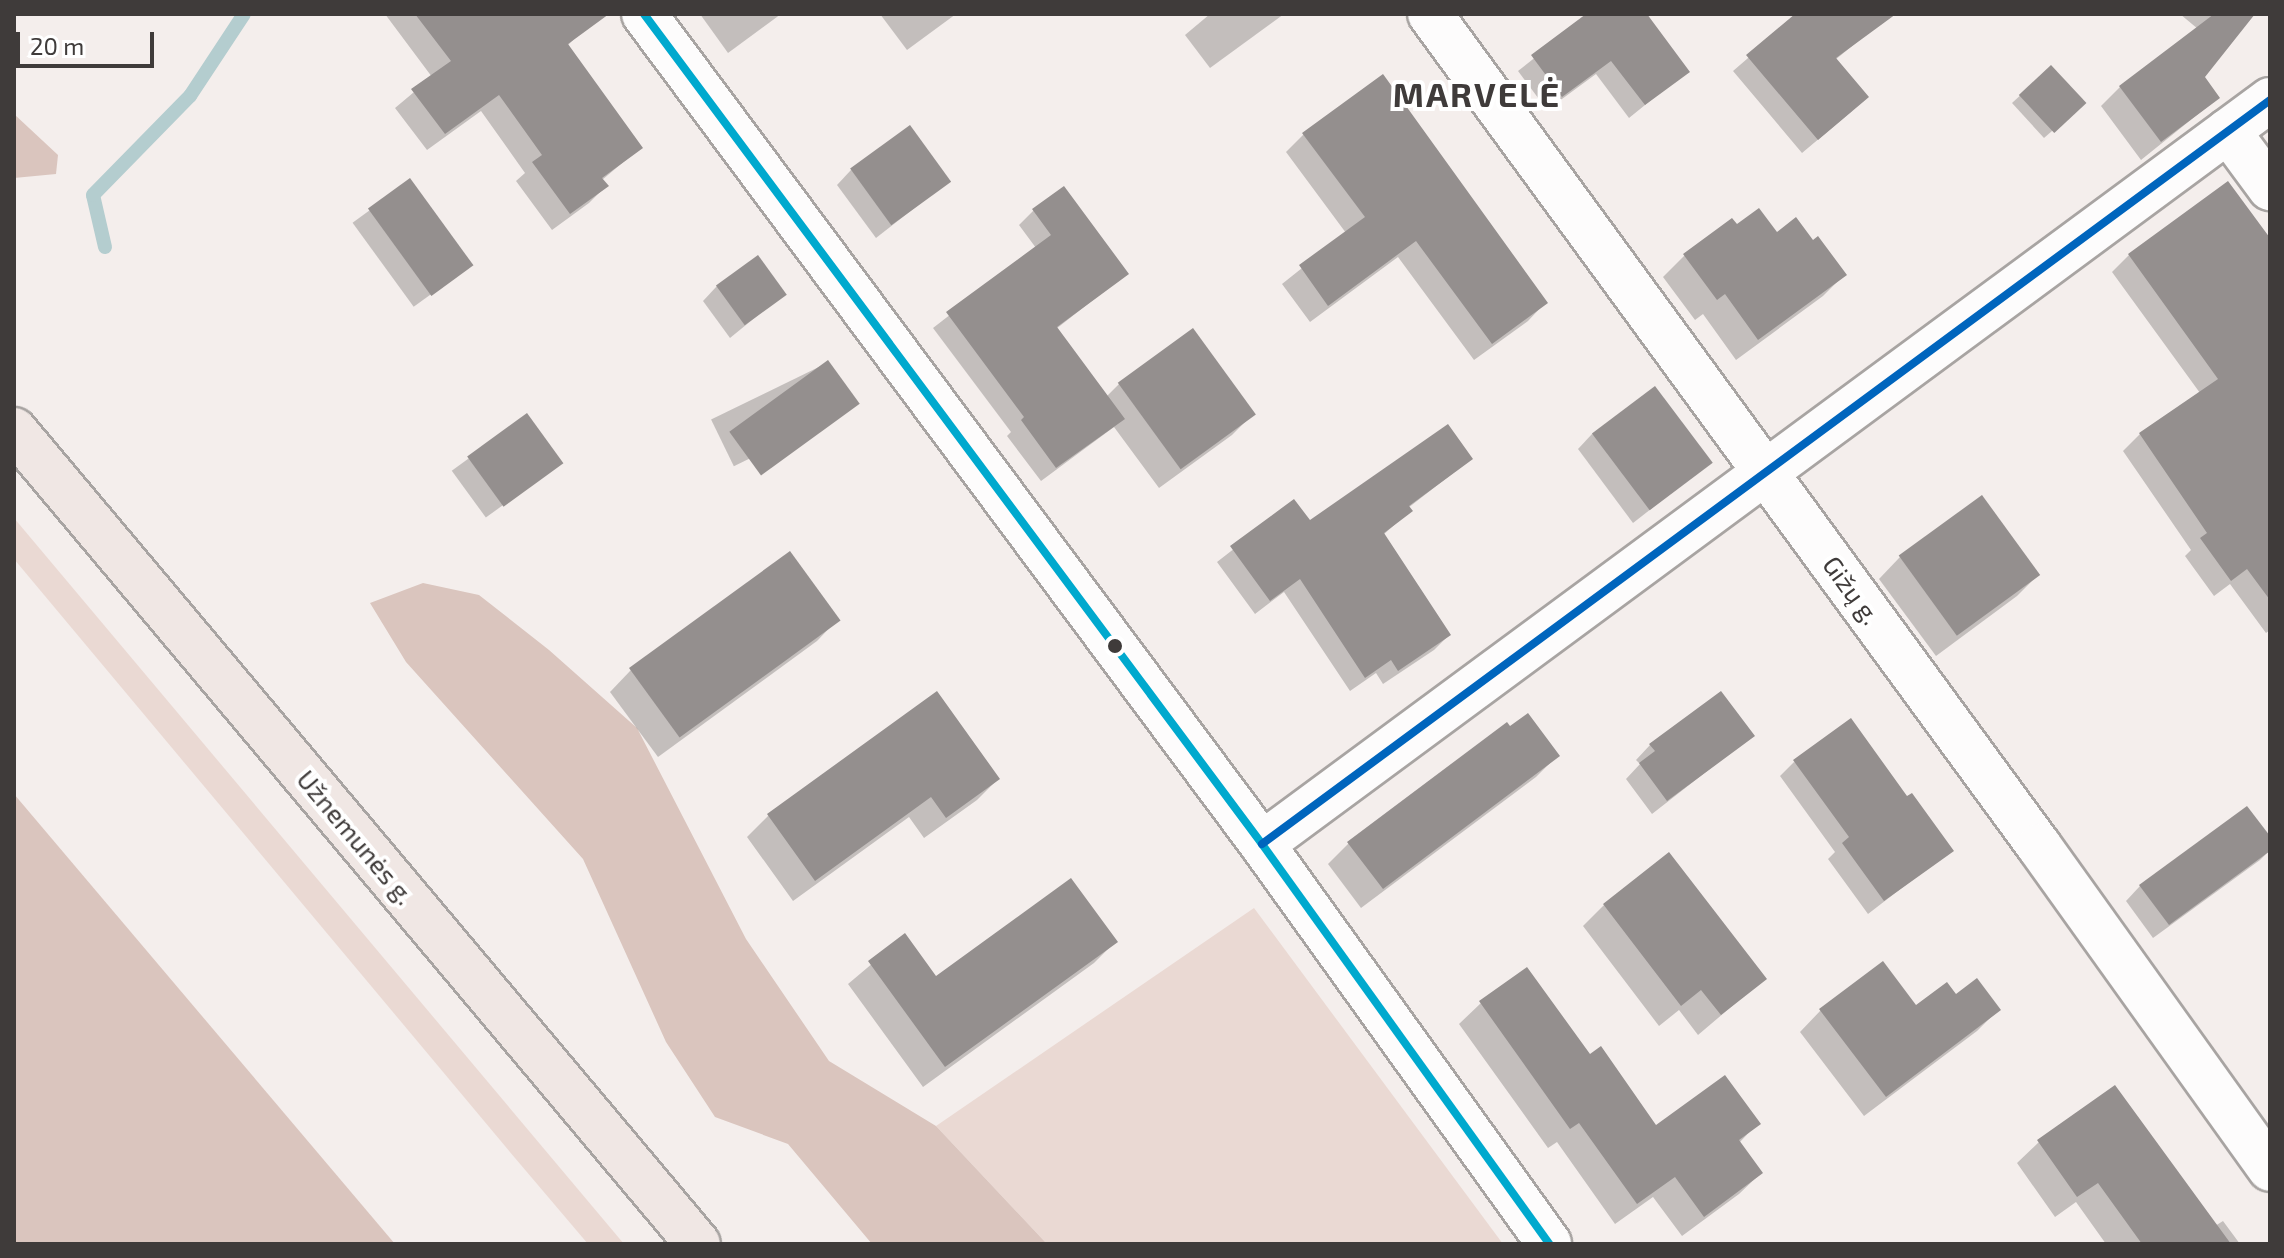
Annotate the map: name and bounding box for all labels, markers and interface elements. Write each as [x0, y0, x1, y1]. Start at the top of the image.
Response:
scale bar [20, 16, 158, 66]
text: 20 m [30, 31, 84, 60]
district label: MARVELĖ [1393, 74, 1561, 114]
street label: Gižų g. [1817, 550, 1887, 630]
unlabelled marker [1107, 638, 1123, 654]
street label: Užnemunės g. [291, 763, 421, 911]

